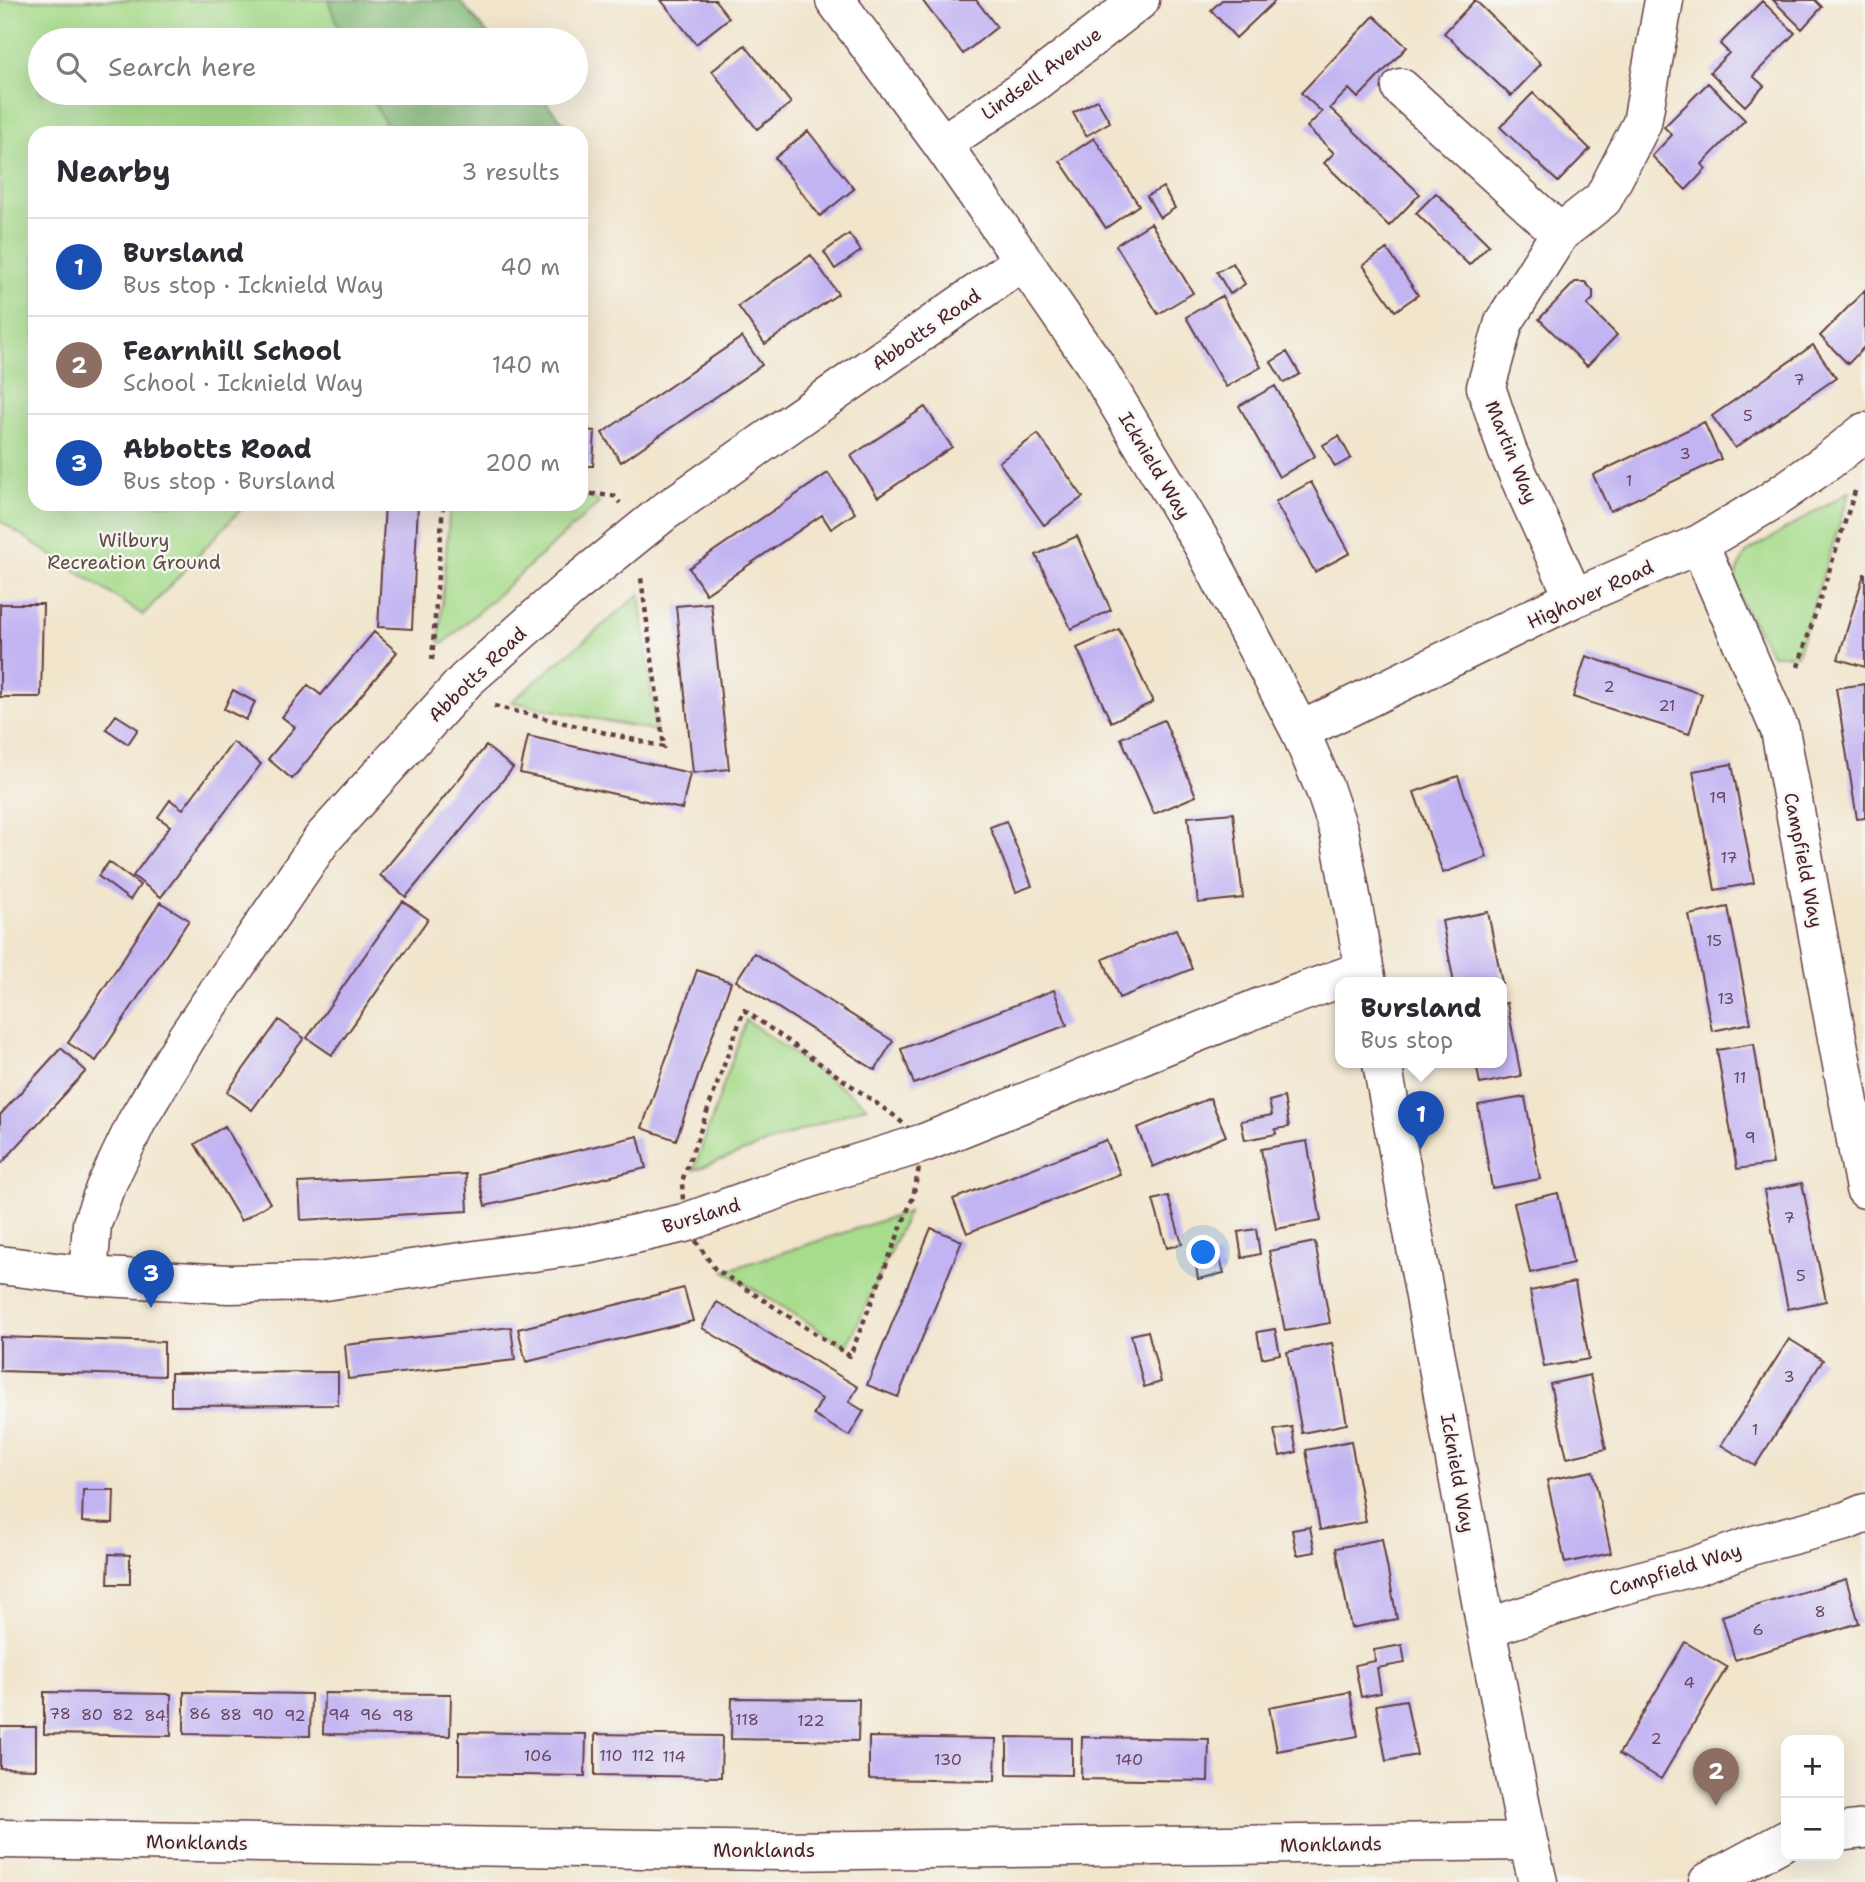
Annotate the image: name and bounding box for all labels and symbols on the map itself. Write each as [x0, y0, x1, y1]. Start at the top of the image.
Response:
street label: Lindsell Avenue [976, 21, 1107, 126]
street label: Abbotts Road [867, 283, 986, 376]
house number: 7 [1793, 369, 1805, 390]
street label: Martin Way [1479, 397, 1544, 507]
house number: 5 [1743, 405, 1753, 426]
street label: Icknield Way [1113, 407, 1196, 523]
house number: 3 [1679, 443, 1691, 464]
house number: 1 [1626, 470, 1632, 491]
park label: Wilbury Recreation Ground [47, 528, 221, 575]
street label: Highover Road [1523, 554, 1657, 635]
street label: Abbotts Road [423, 621, 532, 728]
house number: 2 [1603, 676, 1615, 697]
house number: 21 [1658, 695, 1676, 716]
house number: 19 [1709, 787, 1727, 808]
street label: Campfield Way [1778, 790, 1829, 930]
house number: 17 [1720, 847, 1738, 868]
house number: 15 [1706, 930, 1722, 951]
house number: 13 [1717, 988, 1735, 1009]
house number: 11 [1734, 1067, 1746, 1088]
pin: 1 [1398, 1091, 1444, 1149]
house number: 9 [1744, 1127, 1756, 1148]
street label: Bursland [659, 1192, 743, 1239]
house number: 7 [1783, 1207, 1795, 1228]
your location [1186, 1235, 1220, 1269]
pin: 3 [128, 1250, 174, 1308]
house number: 5 [1796, 1265, 1806, 1286]
house number: 3 [1783, 1366, 1795, 1387]
street label: Icknield Way [1435, 1412, 1480, 1535]
house number: 1 [1752, 1419, 1758, 1440]
street label: Campfield Way [1606, 1537, 1744, 1601]
house number: 8 [1814, 1601, 1826, 1622]
house number: 6 [1752, 1619, 1764, 1640]
house number: 4 [1683, 1672, 1695, 1693]
house number: 78 [49, 1703, 71, 1724]
house number: 86 [189, 1703, 211, 1724]
house number: 80 [81, 1704, 103, 1725]
house number: 82 [112, 1704, 134, 1725]
house number: 88 [220, 1704, 242, 1725]
house number: 90 [252, 1704, 274, 1725]
house number: 94 [328, 1704, 350, 1725]
house number: 96 [360, 1704, 382, 1725]
house number: 84 [144, 1705, 166, 1726]
house number: 92 [284, 1705, 306, 1726]
house number: 98 [392, 1705, 414, 1726]
house number: 118 [735, 1709, 759, 1730]
house number: 122 [797, 1710, 825, 1731]
house number: 2 [1650, 1728, 1662, 1749]
house number: 106 [524, 1745, 552, 1766]
house number: 110 [599, 1745, 623, 1766]
house number: 112 [631, 1745, 655, 1766]
house number: 114 [662, 1746, 686, 1767]
pin: 2 [1693, 1748, 1739, 1806]
house number: 130 [934, 1749, 962, 1770]
house number: 140 [1115, 1749, 1143, 1770]
street label: Monklands [146, 1829, 248, 1856]
street label: Monklands [1280, 1831, 1382, 1858]
street label: Monklands [713, 1838, 815, 1863]

